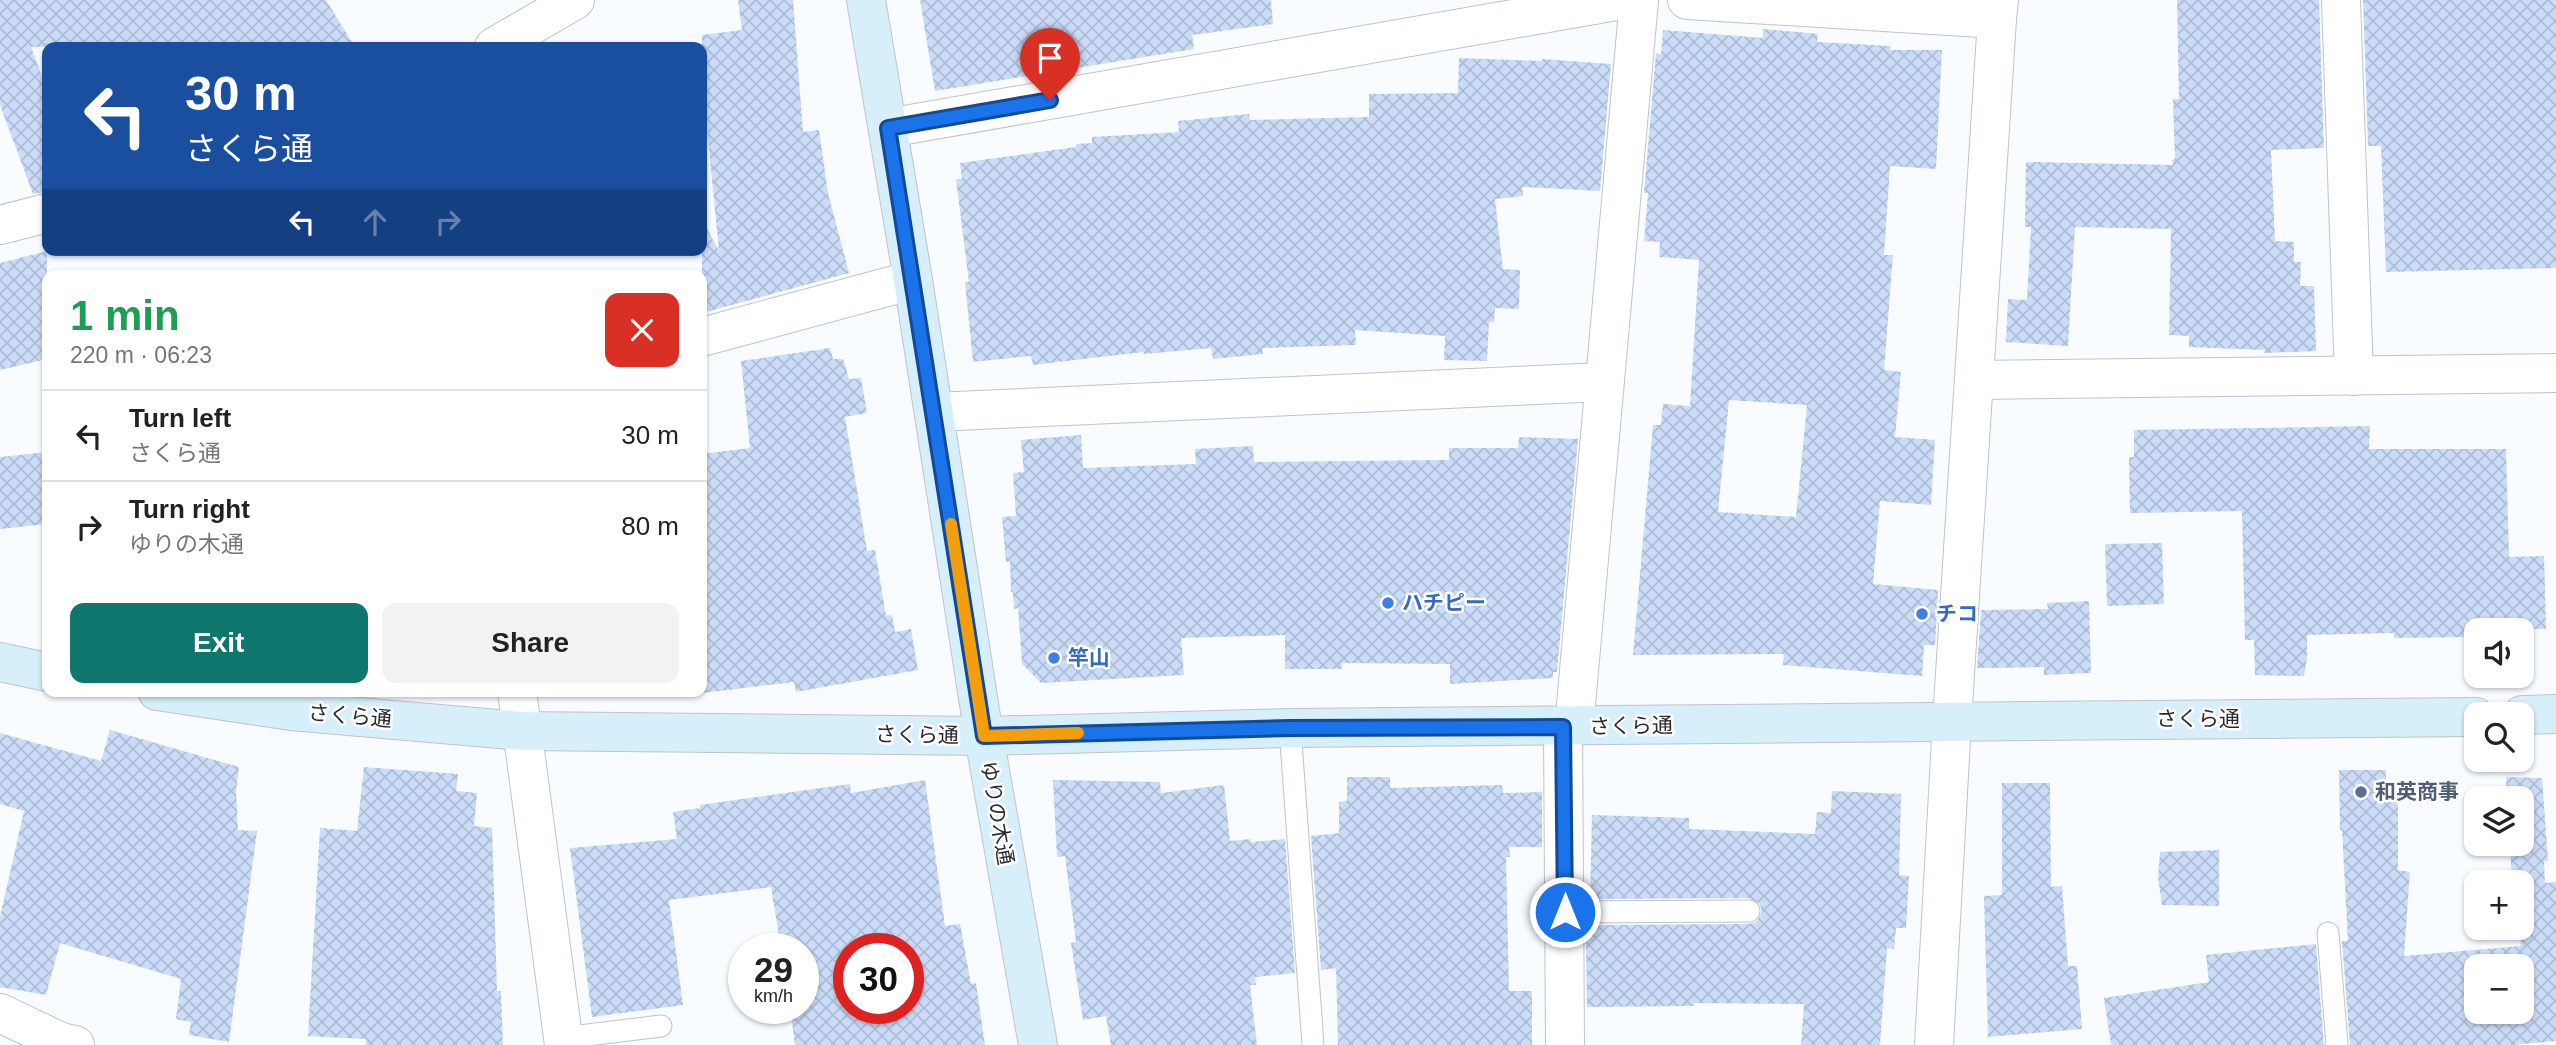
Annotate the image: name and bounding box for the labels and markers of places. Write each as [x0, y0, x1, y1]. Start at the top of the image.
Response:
pin [1020, 28, 1080, 100]
place label: ハチピー [1402, 591, 1486, 614]
marker: ハチピー [1380, 595, 1396, 611]
place label: チコ [1936, 602, 1978, 625]
marker: チコ [1914, 606, 1930, 622]
place label: 竿山 [1068, 646, 1110, 669]
marker: 竿山 [1046, 650, 1062, 666]
place label: 和英商事 [2375, 780, 2459, 803]
marker: 和英商事 [2353, 784, 2369, 800]

